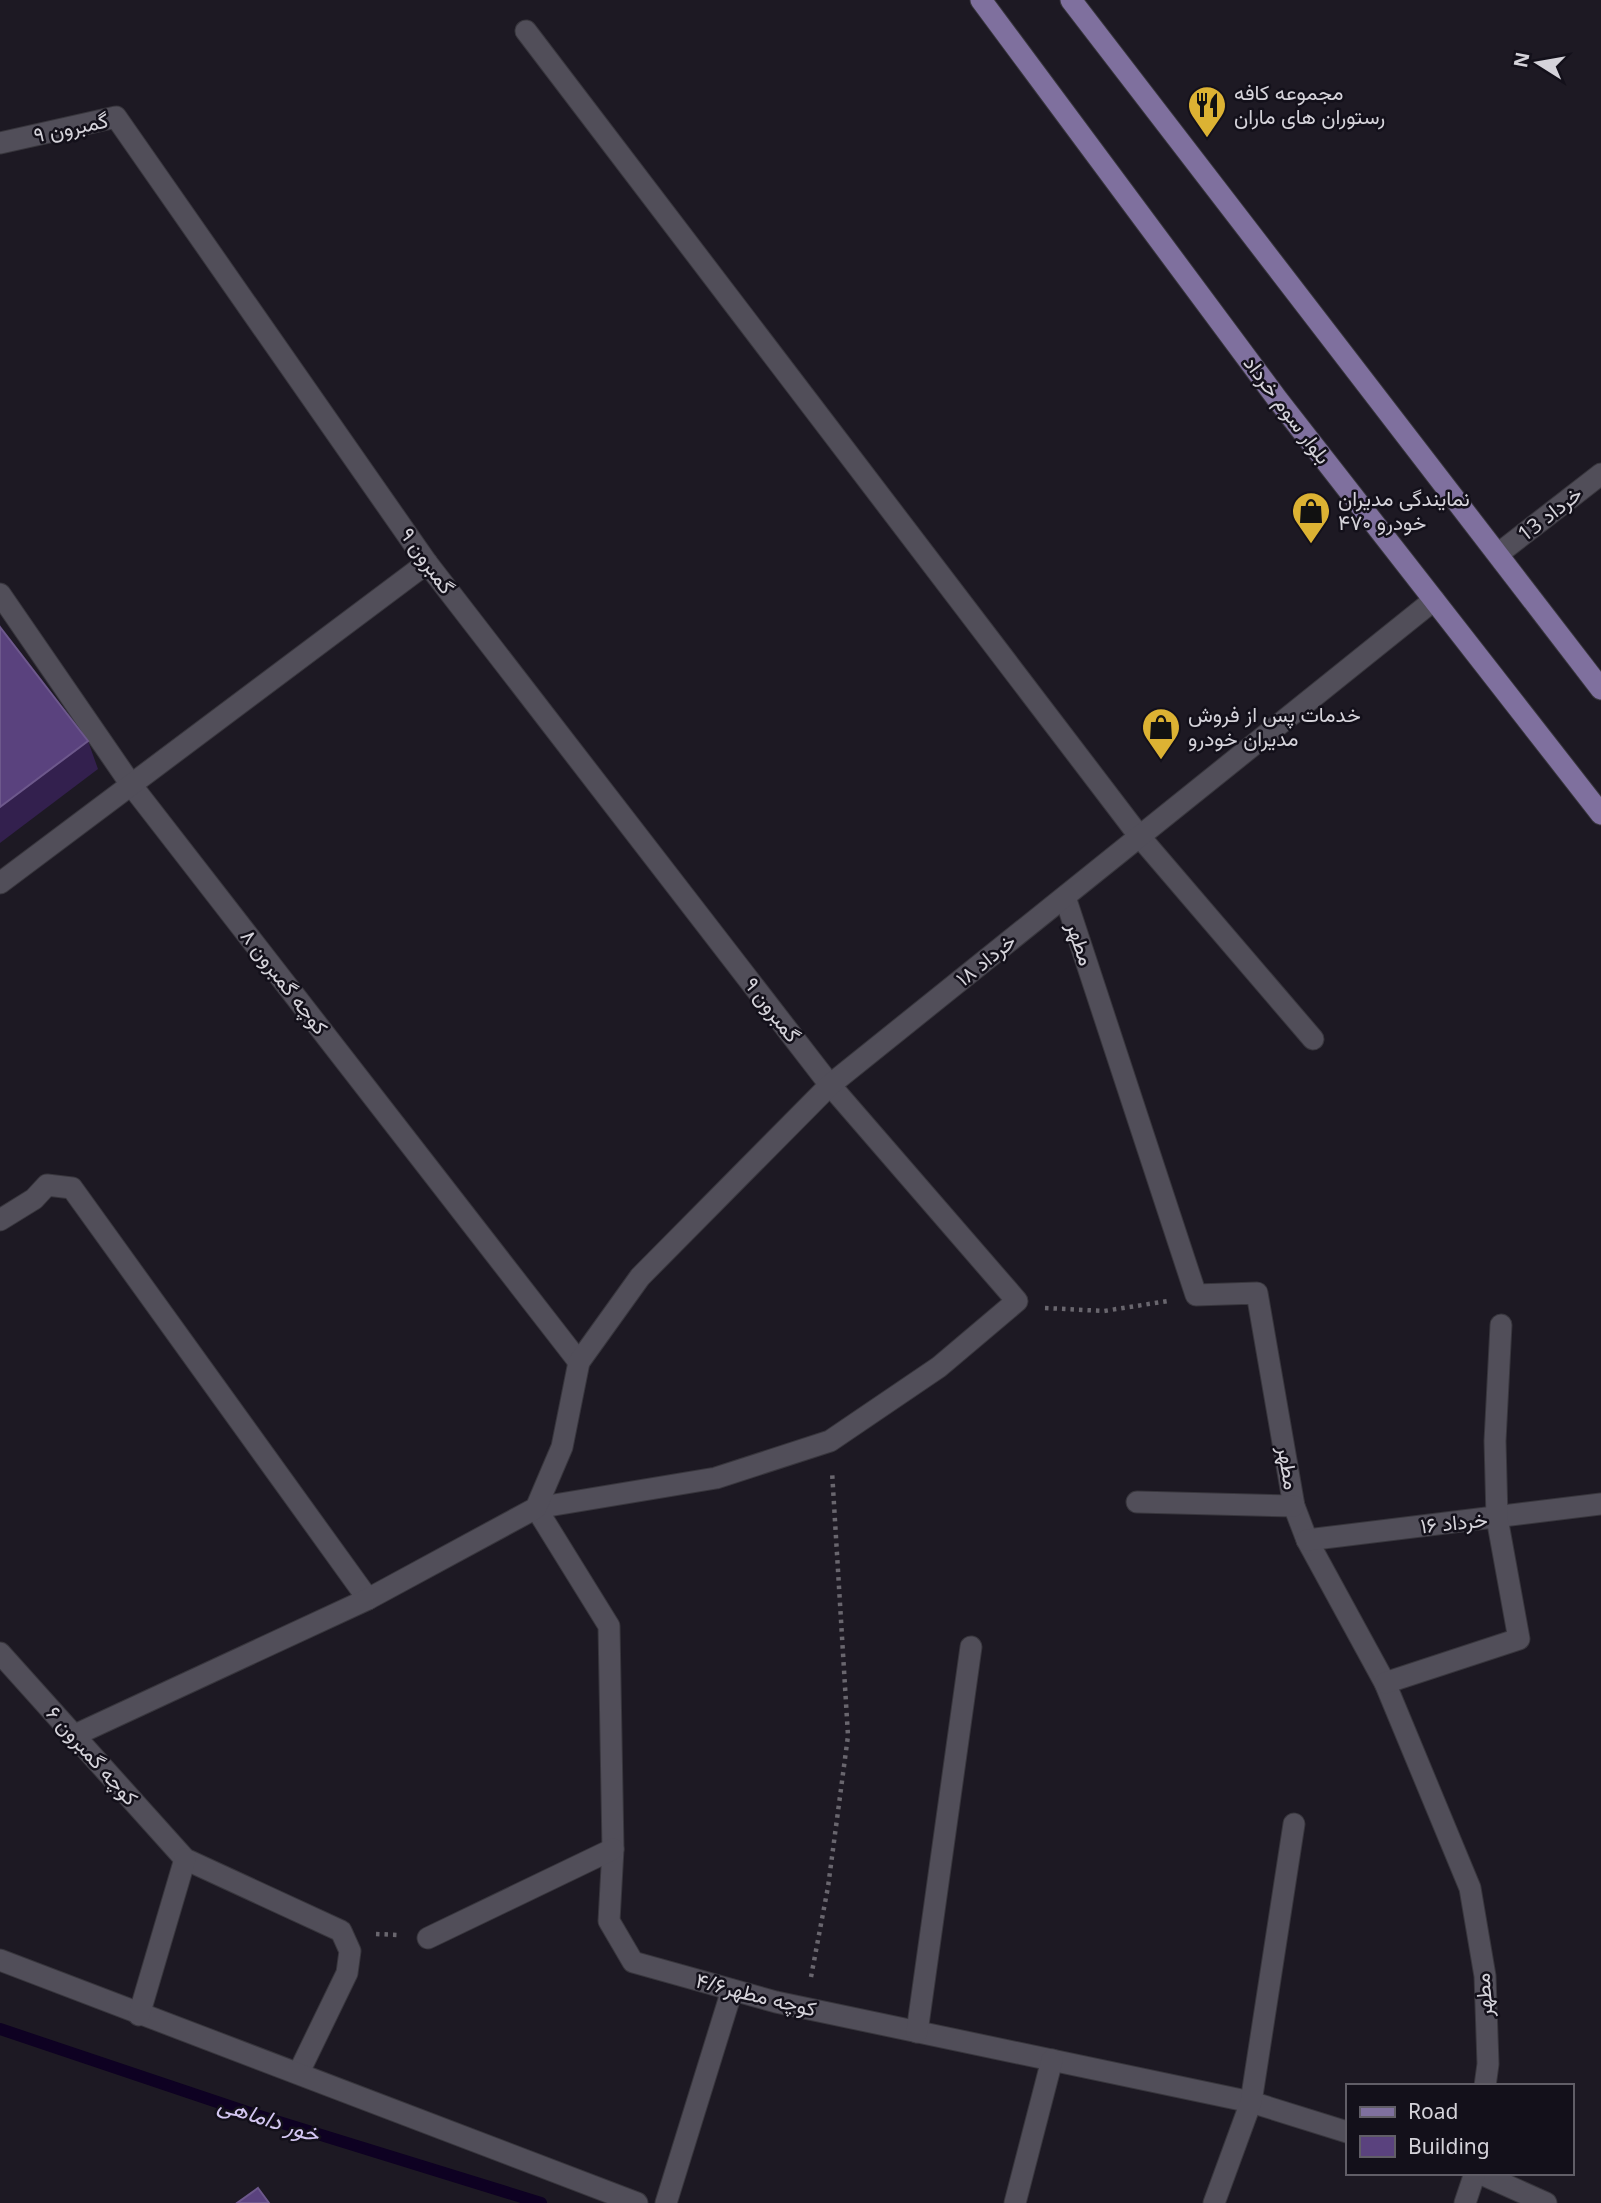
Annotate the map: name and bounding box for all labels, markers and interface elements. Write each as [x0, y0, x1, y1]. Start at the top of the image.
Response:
north arrow [1503, 28, 1573, 98]
text: N [1507, 50, 1536, 70]
place label: مجموعه کافه رستوران های ماران [1234, 78, 1385, 130]
restaurant icon: مجموعه کافه رستوران های ماران [1186, 84, 1228, 139]
street label: گمبرون ۹ [31, 105, 111, 149]
street label: بلوار سوم خرداد [1237, 349, 1338, 470]
street label: خرداد 13 [1511, 479, 1588, 547]
place label: نمایندگی مدیران خودرو ۴۷۰ [1338, 484, 1470, 536]
shop icon: نمایندگی مدیران خودرو ۴۷۰ [1290, 490, 1332, 545]
street label: گمبرون ۹ [394, 522, 461, 599]
place label: خدمات پس از فروش مدیران خودرو [1188, 700, 1361, 752]
shop icon: خدمات پس از فروش مدیران خودرو [1140, 706, 1182, 761]
street label: مطهر [1061, 918, 1101, 969]
street label: کوچه گمبرون ۸ [234, 923, 335, 1041]
street label: خرداد ۱۸ [950, 927, 1021, 992]
street label: گمبرون ۹ [738, 971, 807, 1048]
street label: مطهر [1272, 1443, 1306, 1492]
street label: خرداد ۱۶ [1419, 1505, 1489, 1539]
street label: کوچه گمبرون ۶ [40, 1700, 145, 1812]
street label: کوچه مطهر۴/۶ [693, 1966, 819, 2023]
street label: مطهر [1468, 1972, 1499, 2019]
legend [1346, 2084, 1573, 2175]
water label: خور داماهی [214, 2087, 325, 2150]
text: Road [1408, 2097, 1458, 2125]
text: Building [1408, 2132, 1490, 2160]

